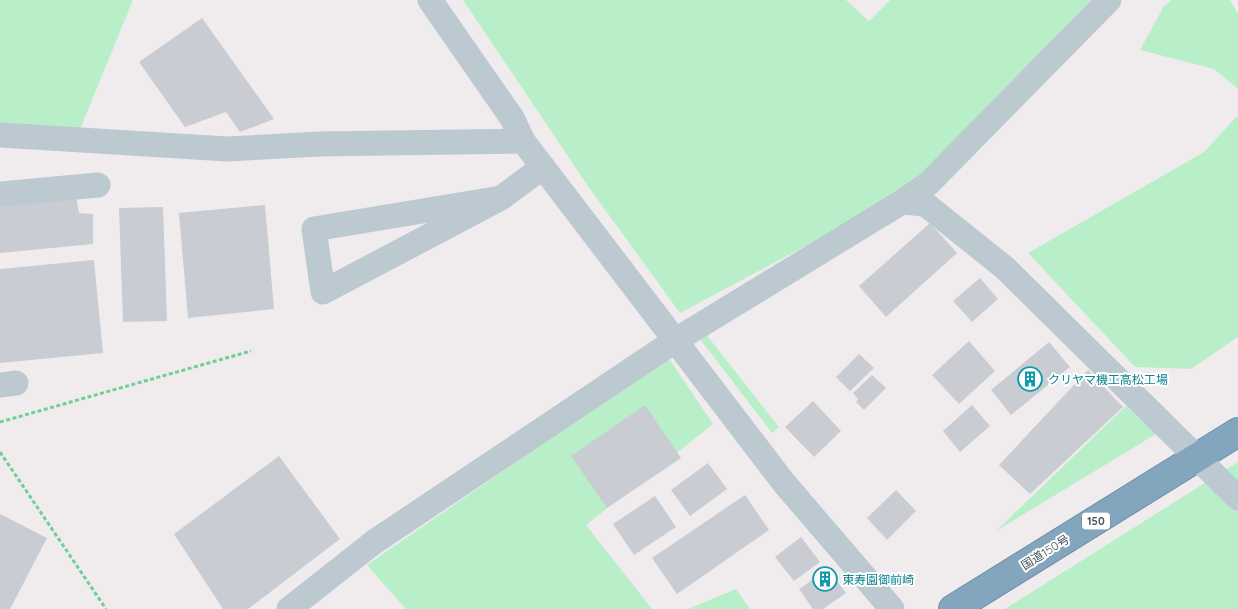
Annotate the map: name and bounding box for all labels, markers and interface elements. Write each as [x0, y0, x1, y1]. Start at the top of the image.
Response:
building icon: クリヤマ機工高松工場 [1017, 366, 1043, 392]
place label: クリヤマ機工高松工場 [1048, 372, 1168, 387]
road number: 150 [1082, 512, 1110, 530]
street label: 国道150号 [1018, 531, 1072, 573]
building icon: 東寿園御前崎 [812, 566, 838, 592]
place label: 東寿園御前崎 [842, 572, 914, 587]

